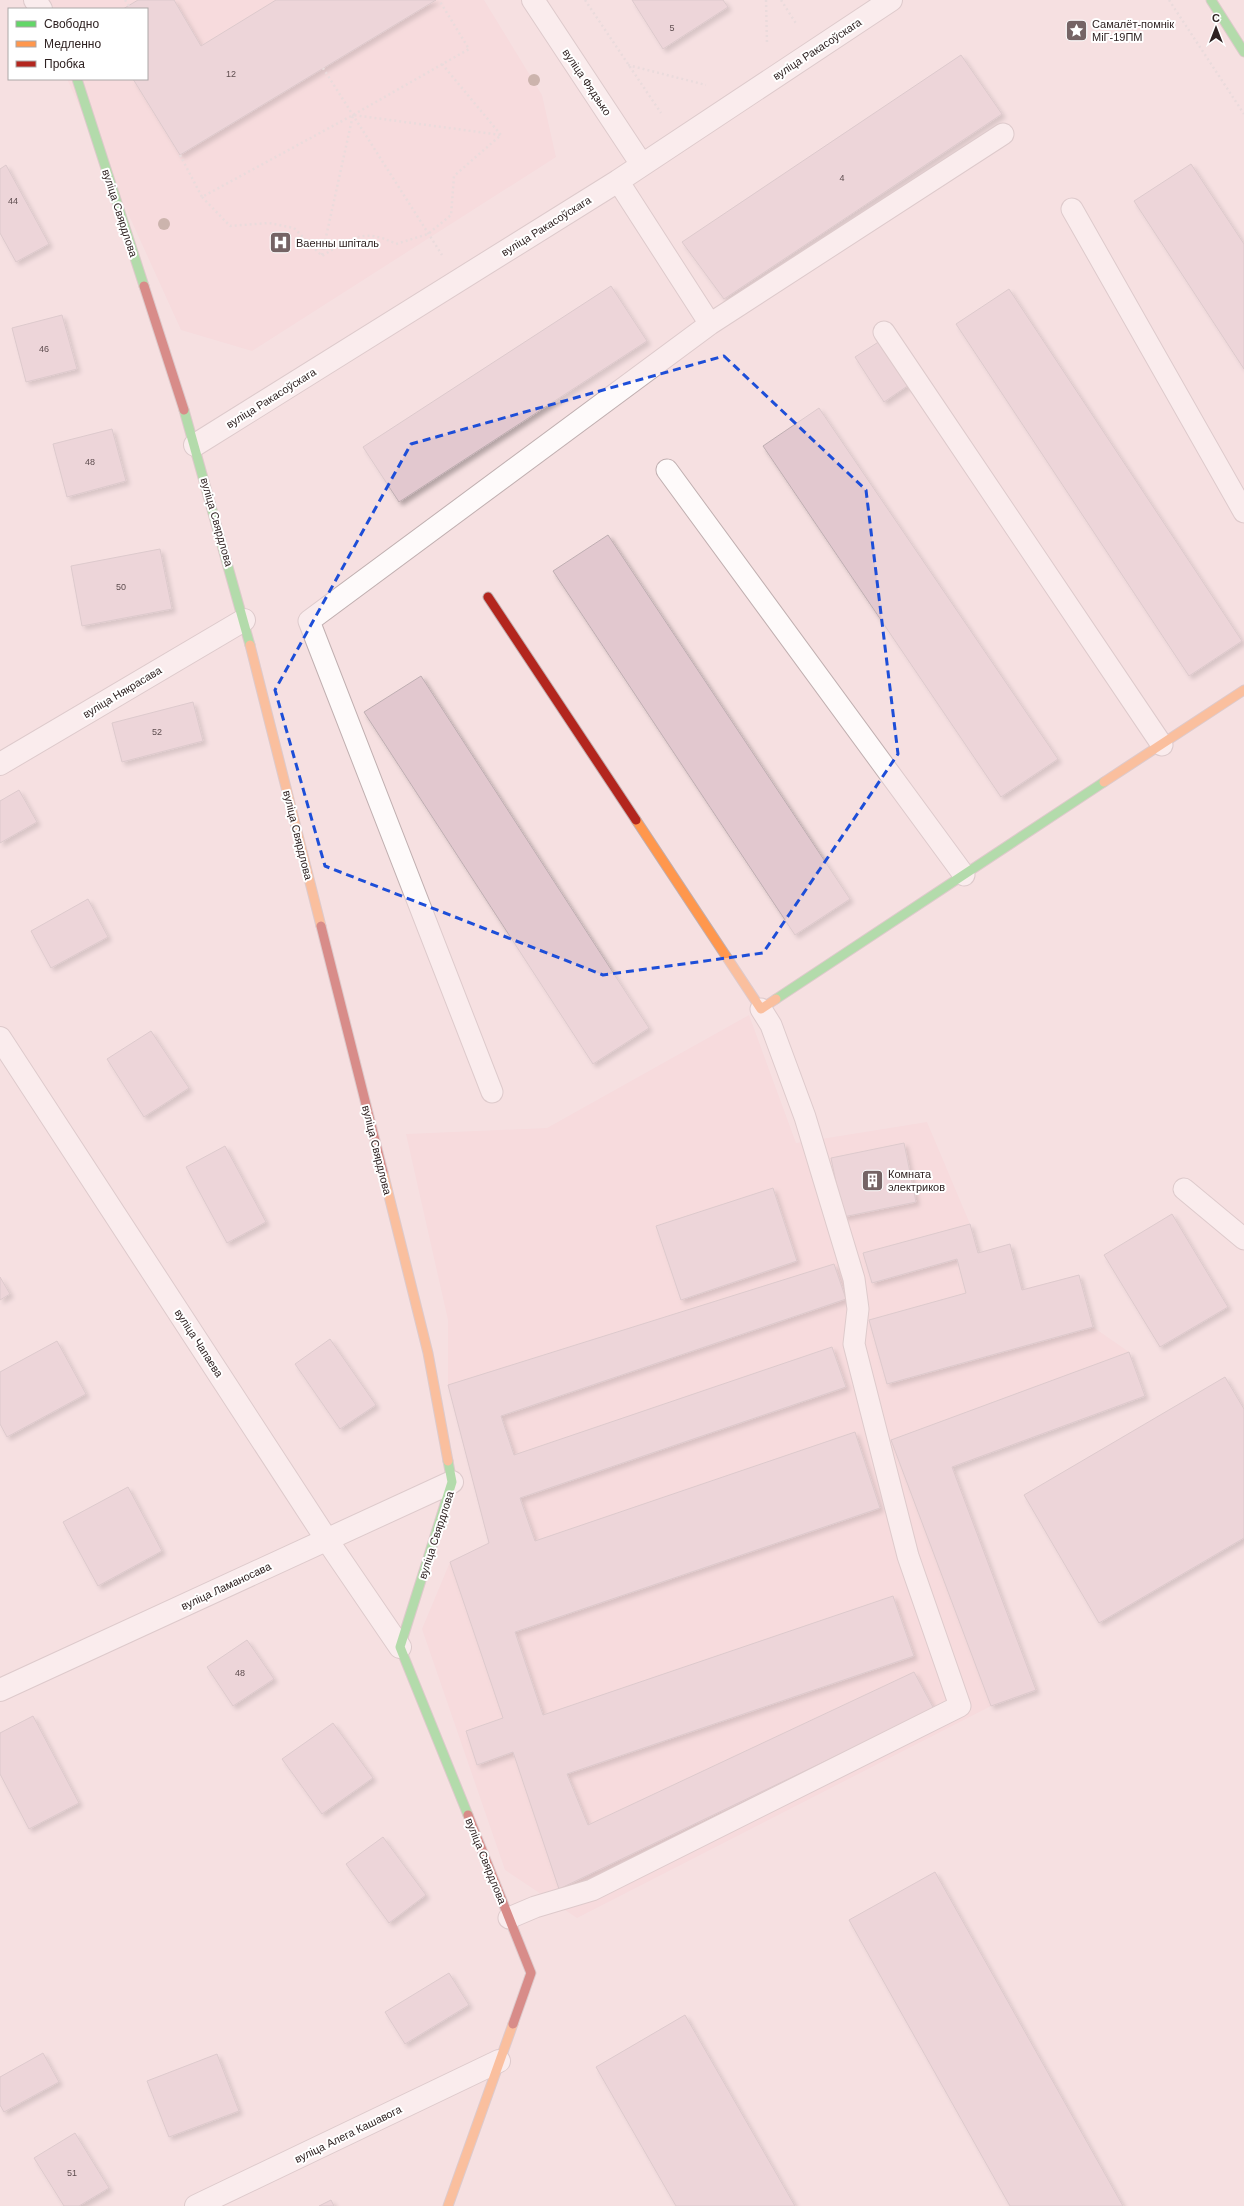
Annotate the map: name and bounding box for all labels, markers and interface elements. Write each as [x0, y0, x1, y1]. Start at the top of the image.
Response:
legend [8, 8, 148, 80]
north arrow [1196, 8, 1236, 48]
text: С [1212, 12, 1220, 24]
street label: вуліца Ракасоўскага [770, 15, 864, 82]
text: Свободно [44, 17, 99, 31]
place icon: Самалёт-помнік МіГ-19ПМ [1064, 17, 1090, 43]
place label: Самалёт-помнік МіГ-19ПМ [1092, 18, 1174, 43]
house number: 5 [669, 23, 675, 33]
text: Медленно [44, 37, 101, 51]
street label: вуліца Фядзько [560, 46, 614, 118]
text: Пробка [44, 57, 85, 71]
house number: 12 [226, 69, 236, 79]
street label: вуліца Свярдлова [100, 168, 140, 259]
house number: 4 [839, 173, 845, 183]
street label: вуліца Ракасоўскага [499, 193, 594, 258]
house number: 44 [8, 196, 18, 206]
hospital icon: Ваенны шпіталь [268, 230, 294, 256]
place label: Ваенны шпіталь [296, 237, 379, 249]
house number: 46 [39, 344, 49, 354]
street label: вуліца Ракасоўскага [224, 365, 319, 430]
house number: 48 [85, 457, 95, 467]
street label: вуліца Свярдлова [199, 476, 236, 569]
house number: 50 [116, 582, 126, 592]
street label: вуліца Някрасава [81, 663, 164, 720]
house number: 52 [152, 727, 162, 737]
street label: вуліца Свярдлова [281, 789, 315, 882]
street label: вуліца Свярдлова [360, 1104, 394, 1197]
building icon: Комната электриков [860, 1167, 886, 1193]
place label: Комната электриков [888, 1168, 945, 1193]
street label: вуліца Чапаева [173, 1307, 226, 1380]
street label: вуліца Свярдлова [416, 1489, 456, 1580]
street label: вуліца Ламаносава [179, 1560, 274, 1612]
house number: 48 [235, 1668, 245, 1678]
street label: вуліца Свярдлова [463, 1816, 509, 1907]
street label: вуліца Алега Кашавога [293, 2103, 404, 2165]
house number: 51 [67, 2168, 77, 2178]

